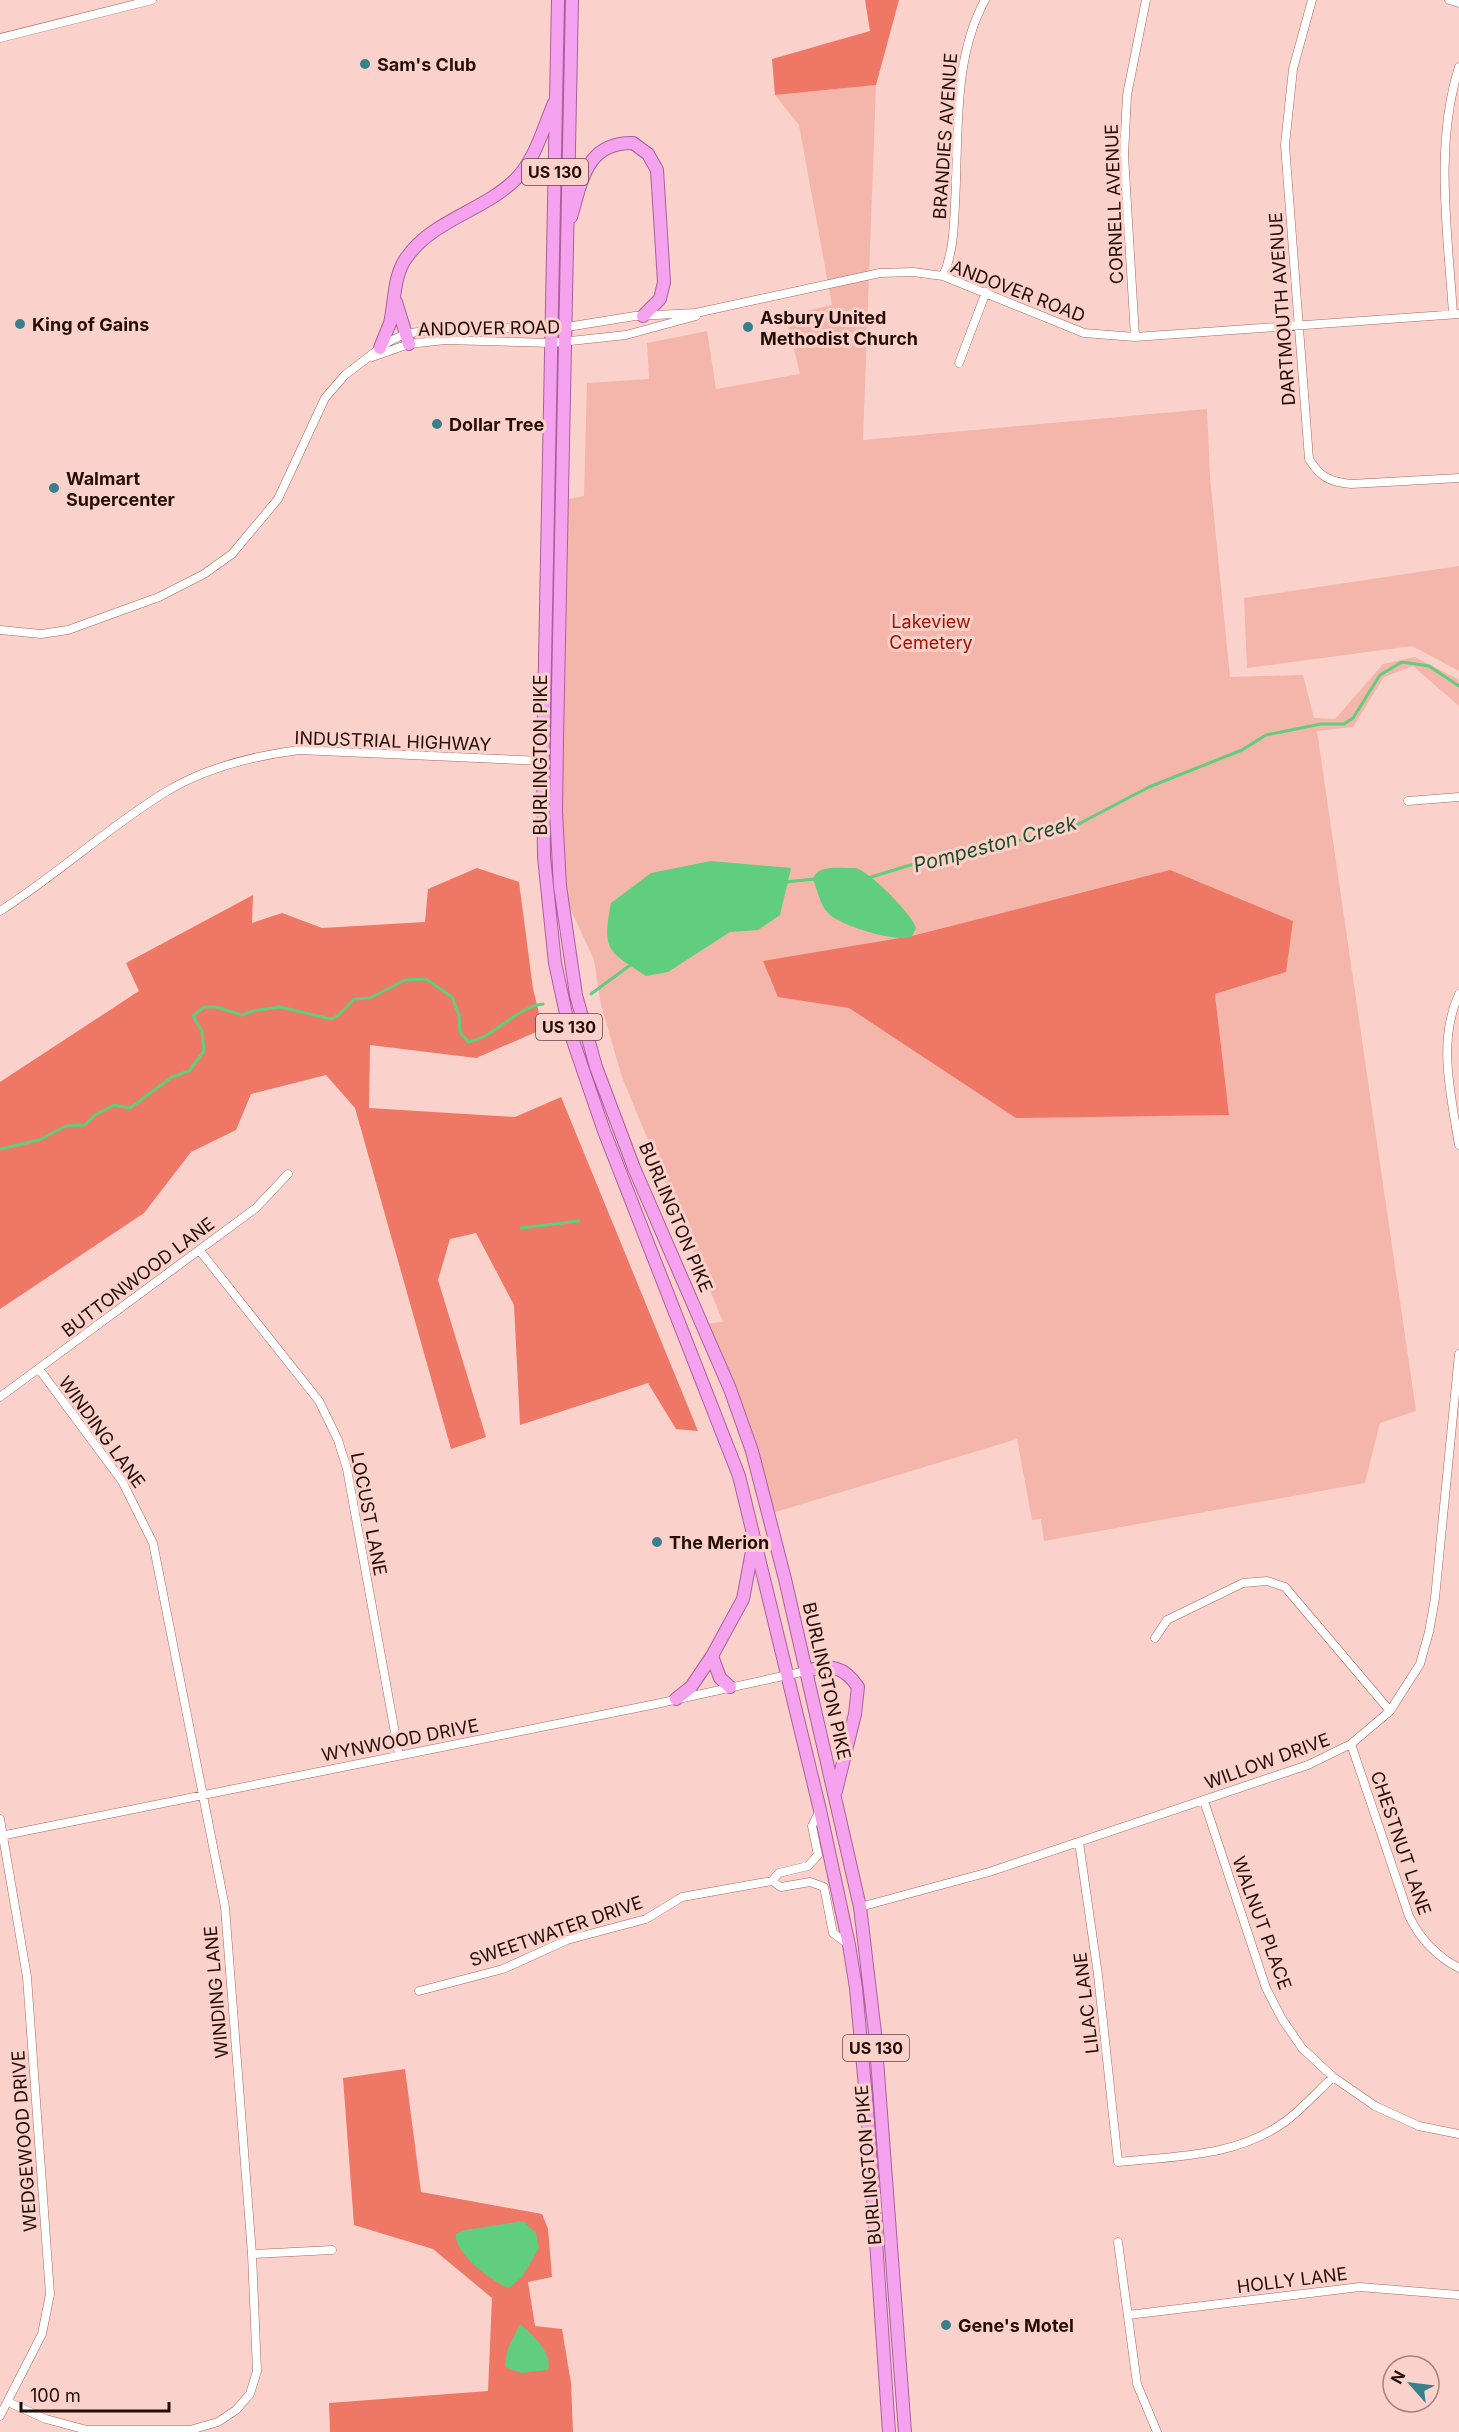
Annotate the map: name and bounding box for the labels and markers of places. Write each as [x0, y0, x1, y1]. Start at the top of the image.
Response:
place label: Sam's Club [377, 54, 476, 75]
marker: Sam's Club [358, 57, 372, 71]
place label: Asbury United Methodist Church [760, 307, 918, 349]
place label: King of Gains [32, 314, 149, 335]
marker: King of Gains [13, 317, 27, 331]
marker: Asbury United Methodist Church [741, 320, 755, 334]
place label: Dollar Tree [449, 414, 544, 435]
marker: Dollar Tree [430, 417, 444, 431]
place label: Walmart Supercenter [66, 468, 175, 510]
marker: Walmart Supercenter [47, 481, 61, 495]
place label: The Merion [669, 1532, 769, 1553]
marker: The Merion [650, 1535, 664, 1549]
place label: Gene's Motel [958, 2315, 1074, 2336]
marker: Gene's Motel [939, 2318, 953, 2332]

